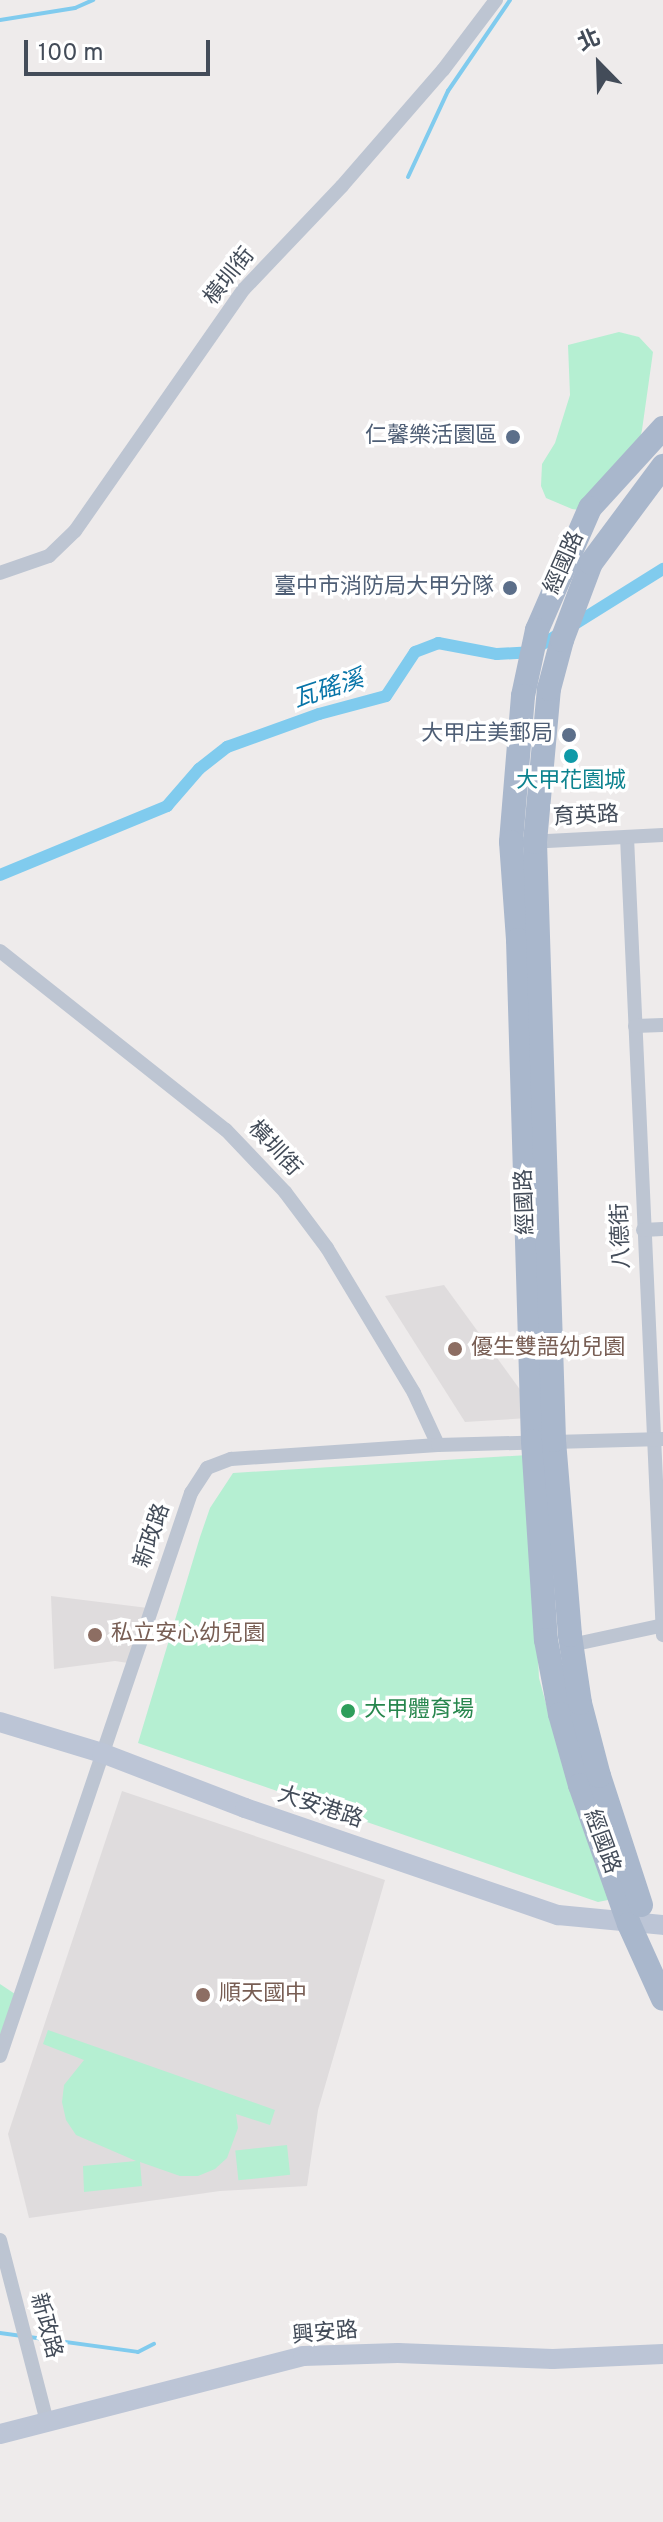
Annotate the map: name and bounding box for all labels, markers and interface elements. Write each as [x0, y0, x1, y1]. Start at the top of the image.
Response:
scale bar [28, 24, 214, 74]
north arrow [559, 24, 639, 104]
text: 北 [574, 25, 605, 58]
text: 100 m [38, 39, 104, 69]
street label: 橫圳街 [199, 243, 261, 311]
place label: 仁馨樂活園區 [365, 424, 497, 450]
marker: 仁馨樂活園區 [504, 428, 522, 446]
street label: 經國路 [540, 527, 590, 599]
place label: 臺中市消防局大甲分隊 [274, 575, 494, 601]
marker: 臺中市消防局大甲分隊 [501, 579, 519, 597]
water label: 瓦磘溪 [290, 666, 368, 716]
place label: 大甲庄美郵局 [421, 722, 553, 748]
marker: 大甲庄美郵局 [560, 726, 578, 744]
marker: 大甲花園城 [562, 747, 580, 765]
place label: 大甲花園城 [516, 769, 626, 795]
street label: 育英路 [552, 802, 620, 832]
street label: 橫圳街 [242, 1116, 306, 1182]
street label: 經國路 [512, 1169, 540, 1235]
street label: 八德街 [608, 1203, 636, 1269]
place label: 優生雙語幼兒園 [471, 1336, 625, 1362]
marker: 優生雙語幼兒園 [446, 1340, 464, 1358]
street label: 新政路 [130, 1501, 176, 1571]
place label: 私立安心幼兒園 [111, 1622, 265, 1648]
marker: 私立安心幼兒園 [86, 1626, 104, 1644]
place label: 大甲體育場 [364, 1698, 474, 1724]
marker: 大甲體育場 [339, 1702, 357, 1720]
street label: 大安港路 [274, 1782, 366, 1834]
street label: 經國路 [577, 1806, 625, 1878]
place label: 順天國中 [219, 1982, 307, 2008]
marker: 順天國中 [194, 1986, 212, 2004]
street label: 新政路 [24, 2291, 66, 2361]
street label: 興安路 [291, 2318, 359, 2350]

